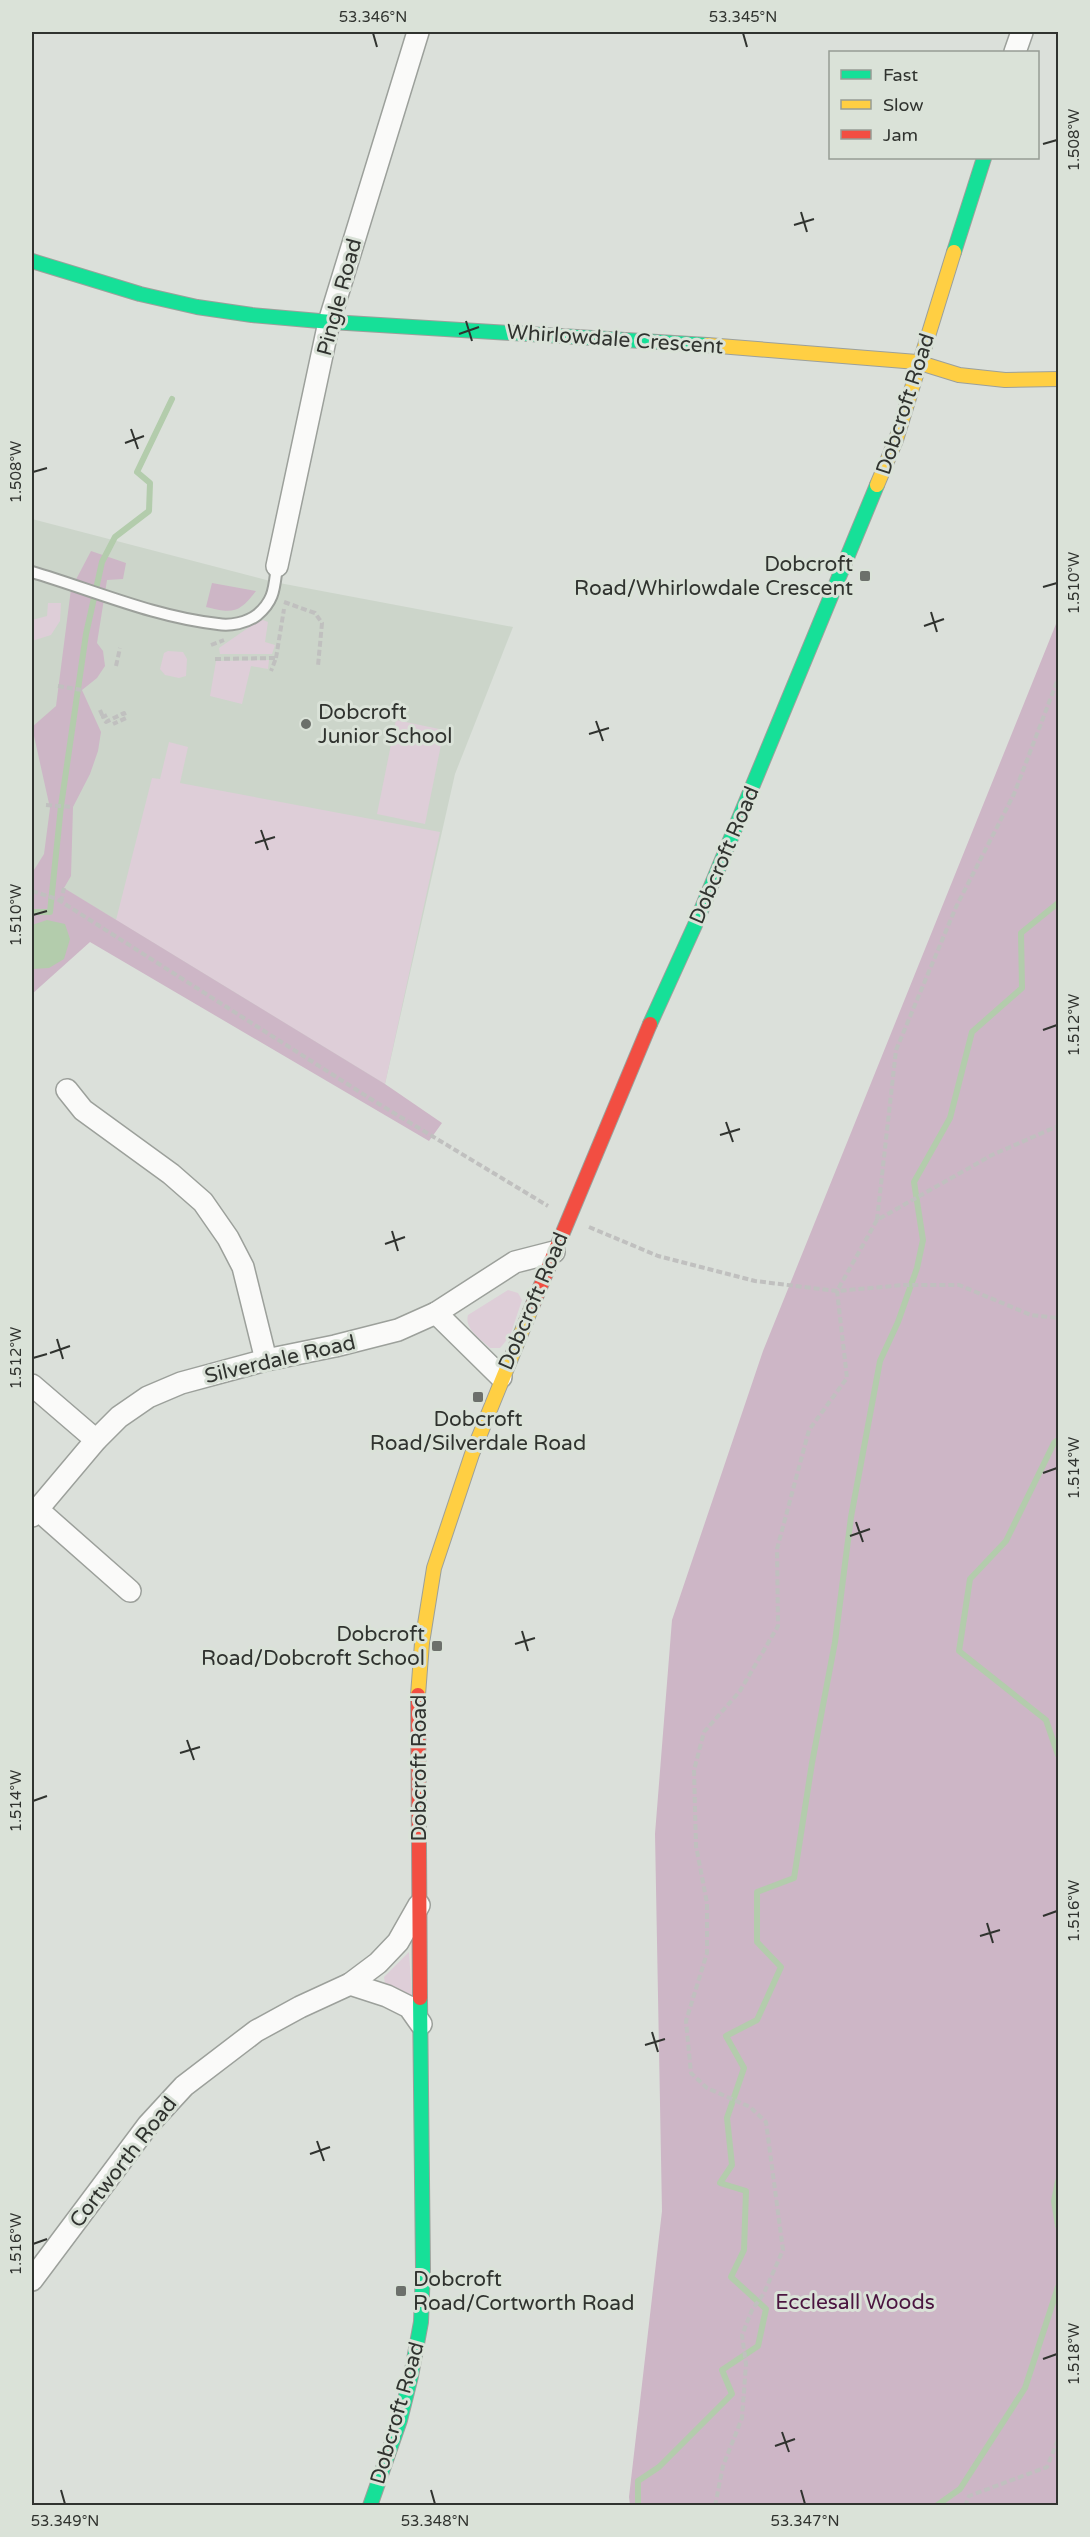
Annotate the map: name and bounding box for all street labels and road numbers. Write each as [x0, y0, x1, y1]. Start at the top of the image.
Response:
street label: Pingle Road [312, 236, 367, 359]
street label: Whirlowdale Crescent [506, 319, 724, 360]
street label: Dobcroft Road [871, 330, 940, 478]
street label: Dobcroft Road [684, 783, 765, 928]
street label: Dobcroft Road [493, 1229, 574, 1374]
street label: Silverdale Road [202, 1330, 358, 1389]
street label: Dobcroft Road [407, 1694, 432, 1842]
street label: Cortworth Road [64, 2092, 182, 2233]
street label: Dobcroft Road [365, 2339, 430, 2487]

